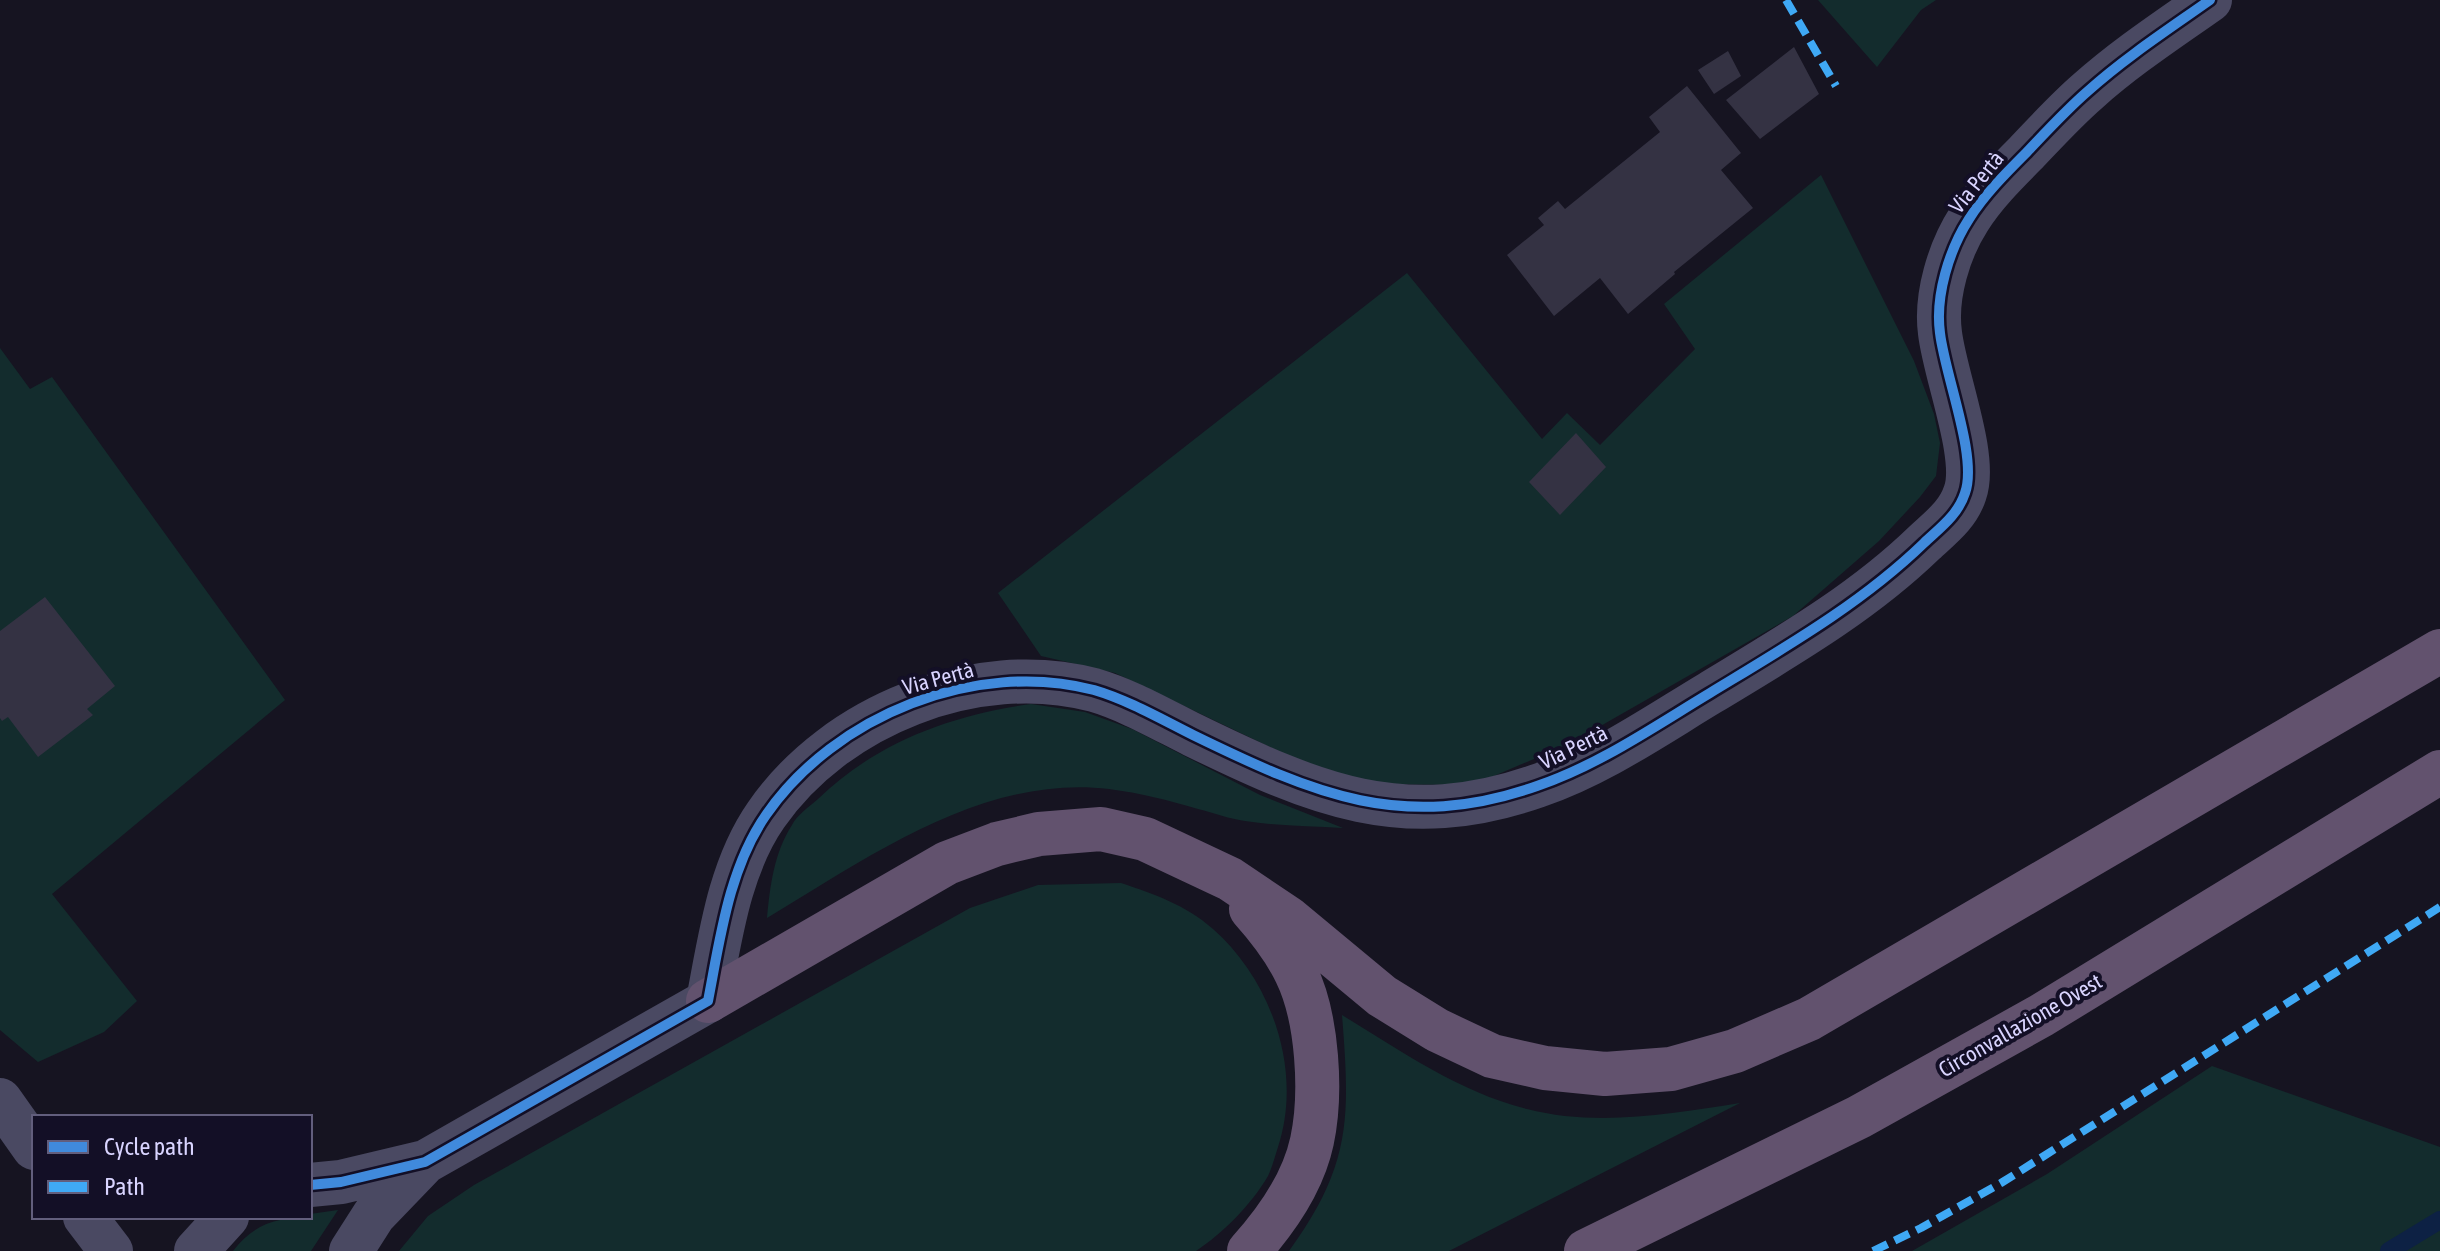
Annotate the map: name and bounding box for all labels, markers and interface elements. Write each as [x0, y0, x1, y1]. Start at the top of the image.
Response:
street label: Via Pertà [1943, 146, 2009, 218]
street label: Via Pertà [900, 656, 976, 700]
street label: Via Pertà [1535, 719, 1611, 775]
street label: Circonvallazione Ovest [1934, 968, 2106, 1082]
legend [32, 1115, 312, 1219]
text: Cycle path [104, 1133, 195, 1160]
text: Path [104, 1173, 145, 1200]

